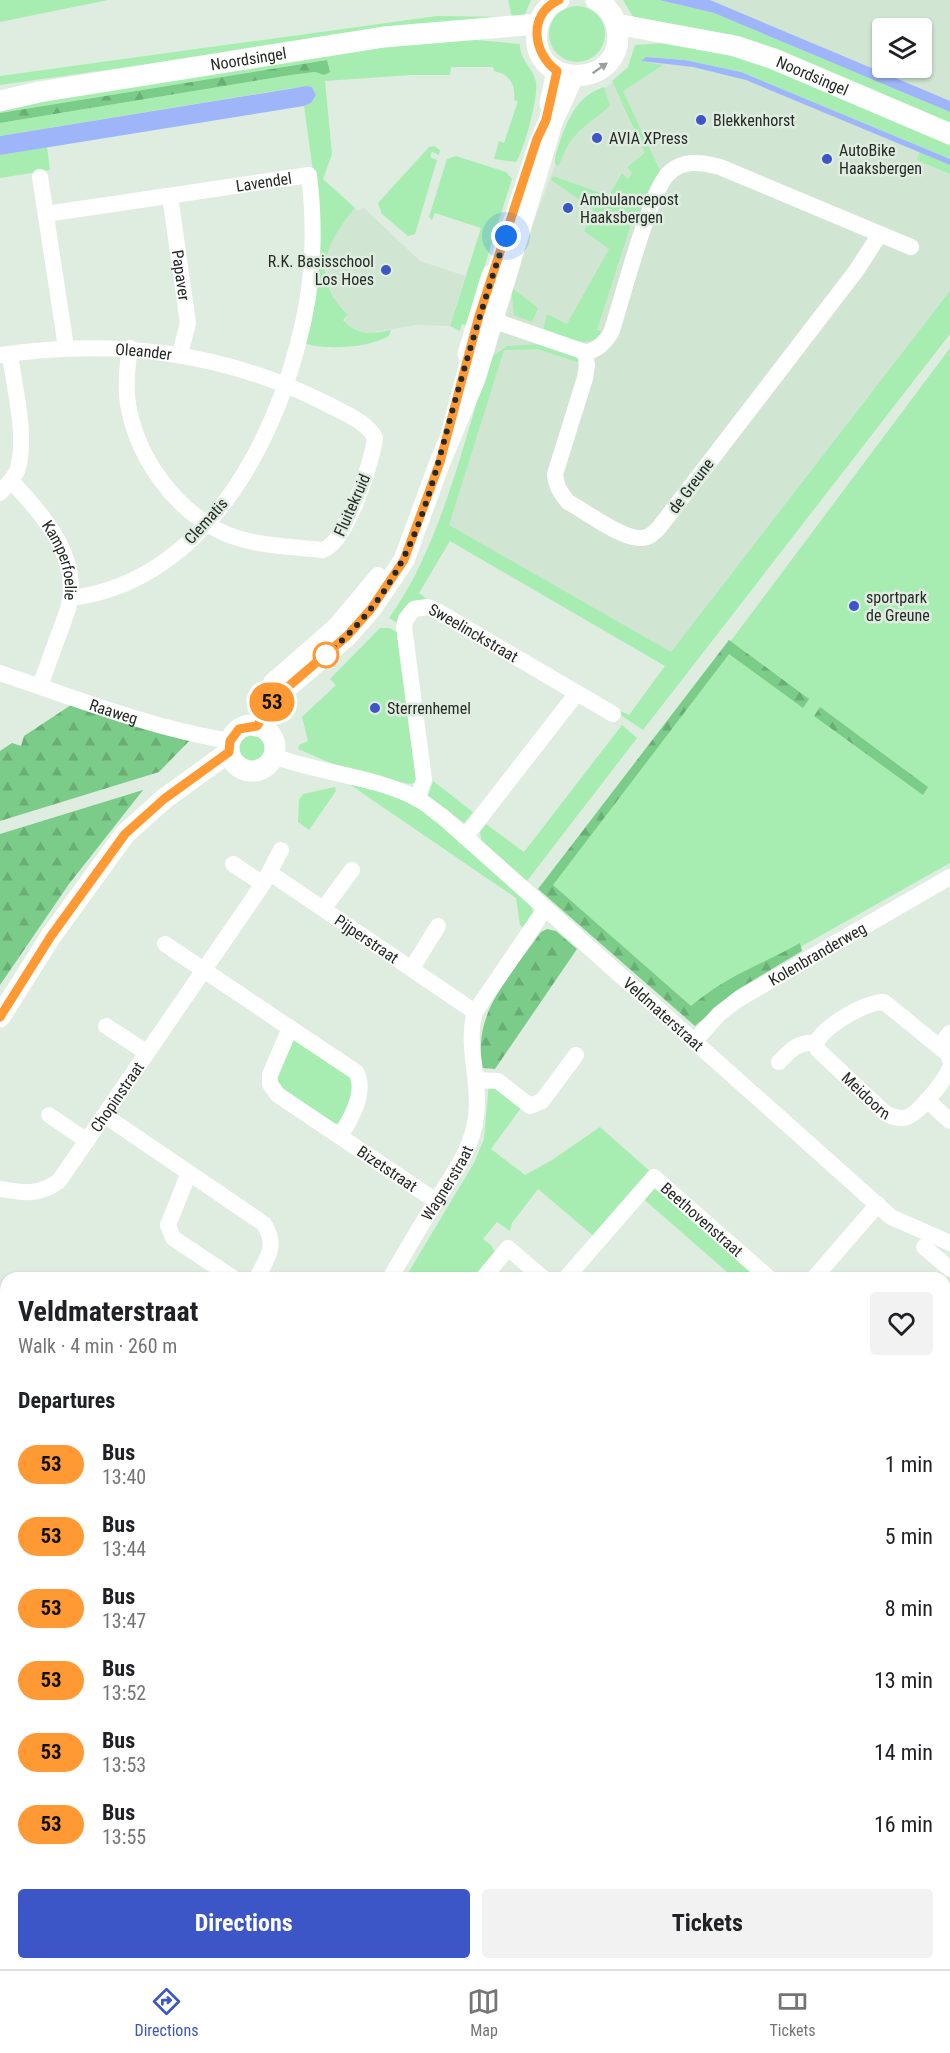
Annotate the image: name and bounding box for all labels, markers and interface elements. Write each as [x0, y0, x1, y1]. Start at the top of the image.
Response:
map controls [872, 18, 932, 78]
button: layers [872, 18, 932, 78]
street label: Noordsingel [209, 43, 288, 74]
street label: Noordsingel [774, 52, 851, 99]
one-way arrow [591, 62, 607, 74]
place label: Blekkenhorst [713, 111, 795, 130]
marker: Blekkenhorst [694, 113, 708, 127]
place label: AVIA XPress [609, 129, 688, 148]
marker: AVIA XPress [590, 131, 604, 145]
place label: AutoBike Haaksbergen [839, 141, 922, 178]
marker: AutoBike Haaksbergen [820, 152, 834, 166]
street label: Lavendel [234, 168, 293, 195]
place label: Ambulancepost Haaksbergen [580, 190, 679, 227]
marker: Ambulancepost Haaksbergen [561, 201, 575, 215]
your location [491, 221, 521, 251]
street label: Papaver [168, 249, 194, 302]
place label: R.K. Basisschool Los Hoes [268, 252, 374, 289]
marker: R.K. Basisschool Los Hoes [379, 263, 393, 277]
street label: Oleander [115, 339, 173, 364]
street label: de Greune [664, 455, 718, 517]
street label: Fluitekruid [330, 471, 374, 539]
street label: Clematis [180, 494, 232, 548]
street label: Kamperfoelie [38, 516, 80, 601]
place label: sportpark de Greune [866, 588, 930, 625]
street label: Sweelinckstraat [426, 599, 522, 666]
marker: sportpark de Greune [847, 599, 861, 613]
unlabelled marker [313, 642, 339, 668]
line badge: 53 [245, 682, 299, 722]
text: 53 [261, 690, 283, 714]
street label: Raaweg [87, 695, 140, 728]
place label: Sterrenhemel [387, 699, 471, 718]
marker: Sterrenhemel [368, 701, 382, 715]
street label: Pijperstraat [331, 910, 403, 967]
street label: Kolenbranderweg [765, 918, 869, 989]
street label: Veldmaterstraat [619, 973, 708, 1055]
street label: Chopinstraat [86, 1058, 148, 1135]
street label: Meidoorn [838, 1068, 893, 1123]
street label: Bizetstraat [354, 1141, 421, 1195]
street label: Wagnerstraat [417, 1142, 477, 1224]
street label: Beethovenstraat [657, 1178, 747, 1260]
button: heart [870, 1292, 933, 1355]
text: Veldmaterstraat [18, 1295, 198, 1328]
text: Walk · 4 min · 260 m [18, 1334, 177, 1358]
text: Departures [18, 1388, 115, 1413]
text: Bus [102, 1440, 135, 1465]
text: 53 [40, 1452, 62, 1476]
text: 1 min [885, 1452, 933, 1477]
text: 13:40 [102, 1465, 146, 1489]
text: Bus [102, 1512, 135, 1537]
text: 53 [40, 1524, 62, 1548]
text: 5 min [885, 1524, 933, 1549]
text: 13:44 [102, 1537, 146, 1561]
text: Bus [102, 1584, 135, 1609]
text: 53 [40, 1596, 62, 1620]
text: 8 min [885, 1596, 933, 1621]
text: 13:47 [102, 1609, 146, 1633]
text: Bus [102, 1656, 135, 1681]
text: 53 [40, 1668, 62, 1692]
text: 13 min [874, 1668, 933, 1693]
text: 13:52 [102, 1681, 146, 1705]
text: Bus [102, 1728, 135, 1753]
text: 53 [40, 1740, 62, 1764]
text: 14 min [874, 1740, 933, 1765]
text: 13:53 [102, 1753, 146, 1777]
text: Bus [102, 1800, 135, 1825]
text: 53 [40, 1812, 62, 1836]
text: 16 min [874, 1812, 933, 1837]
text: 13:55 [102, 1825, 146, 1849]
button: Directions [18, 1889, 470, 1958]
button: Tickets [482, 1889, 933, 1958]
tab: Directions [135, 1985, 198, 2040]
tab: Map [467, 1985, 500, 2040]
tab: Tickets [769, 1985, 815, 2040]

